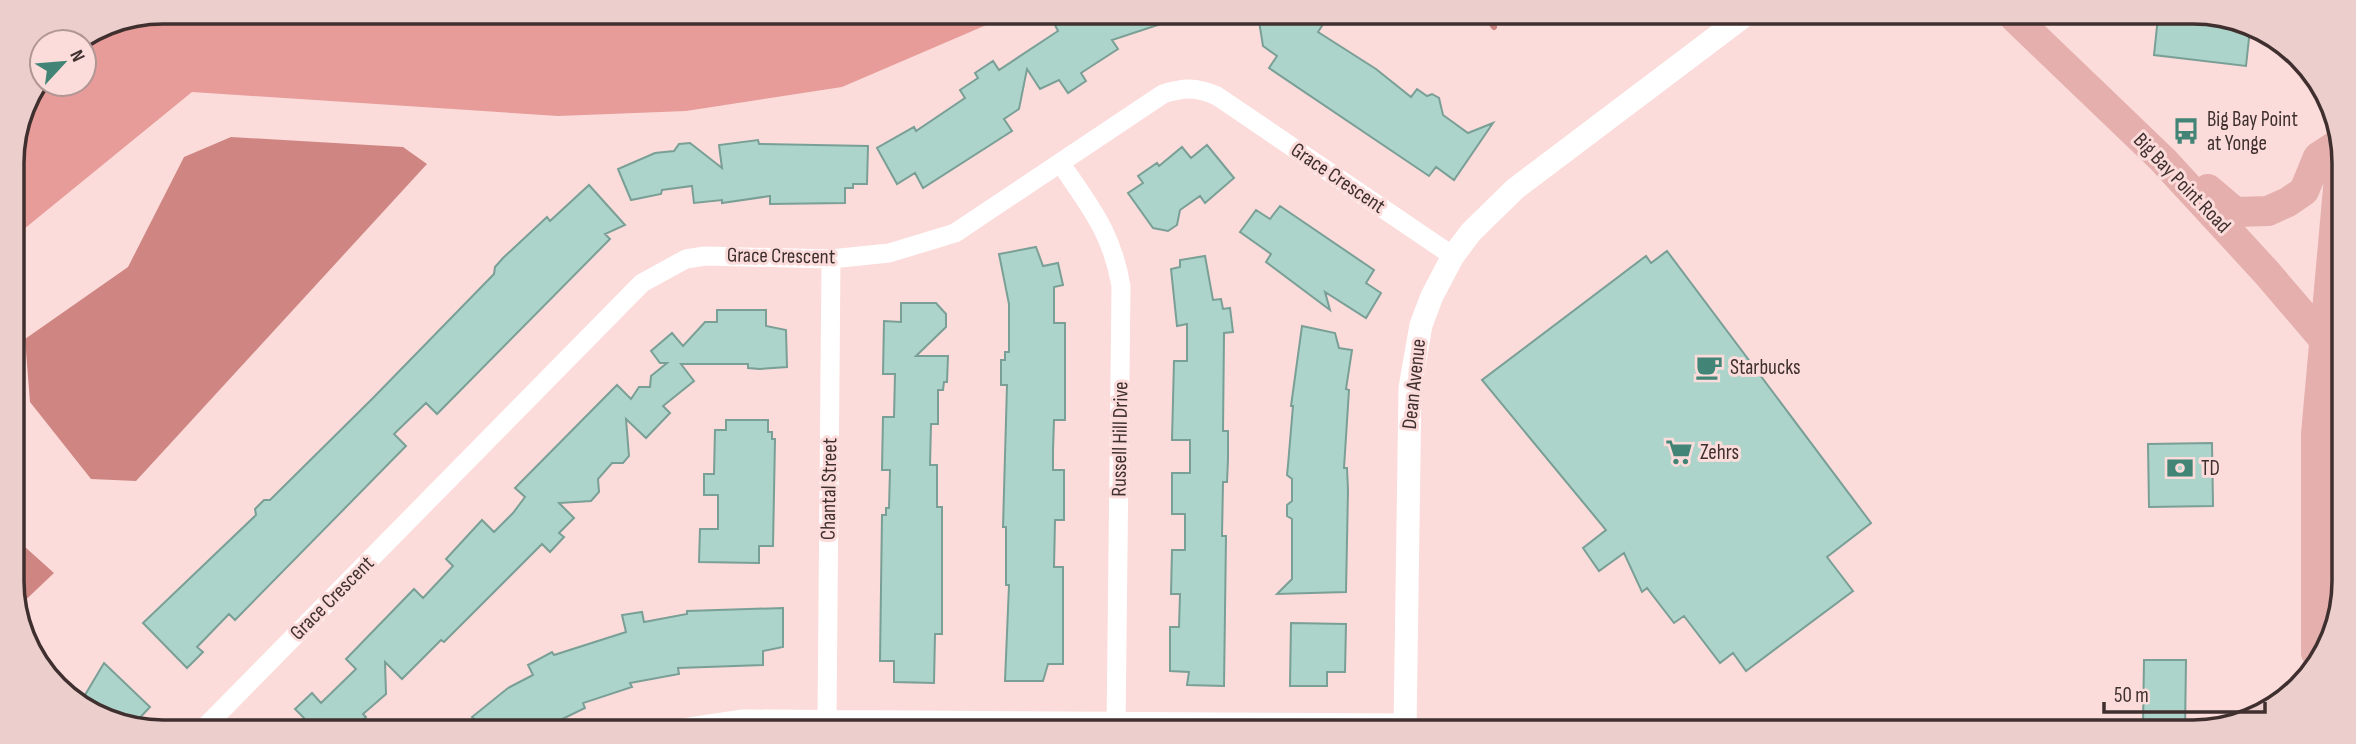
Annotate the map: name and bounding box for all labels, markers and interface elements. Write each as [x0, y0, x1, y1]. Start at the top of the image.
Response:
north arrow [28, 28, 98, 98]
text: N [64, 47, 89, 66]
place label: Big Bay Point at Yonge [2207, 107, 2298, 156]
bus stop icon: Big Bay Point at Yonge [2171, 116, 2201, 146]
street label: Big Bay Point Road [2128, 128, 2236, 238]
street label: Grace Crescent [1286, 137, 1390, 219]
street label: Grace Crescent [727, 243, 835, 269]
street label: Dean Avenue [1397, 338, 1431, 430]
cafe icon: Starbucks [1694, 352, 1724, 382]
place label: Starbucks [1730, 355, 1801, 380]
street label: Russell Hill Drive [1106, 381, 1134, 497]
supermarket icon: Zehrs [1664, 437, 1694, 467]
street label: Chantal Street [816, 438, 842, 540]
place label: Zehrs [1700, 440, 1739, 465]
bank icon: TD [2165, 453, 2195, 483]
place label: TD [2201, 456, 2220, 481]
street label: Grace Crescent [285, 551, 379, 645]
scale bar [2104, 670, 2265, 714]
text: 50 m [2114, 683, 2149, 708]

